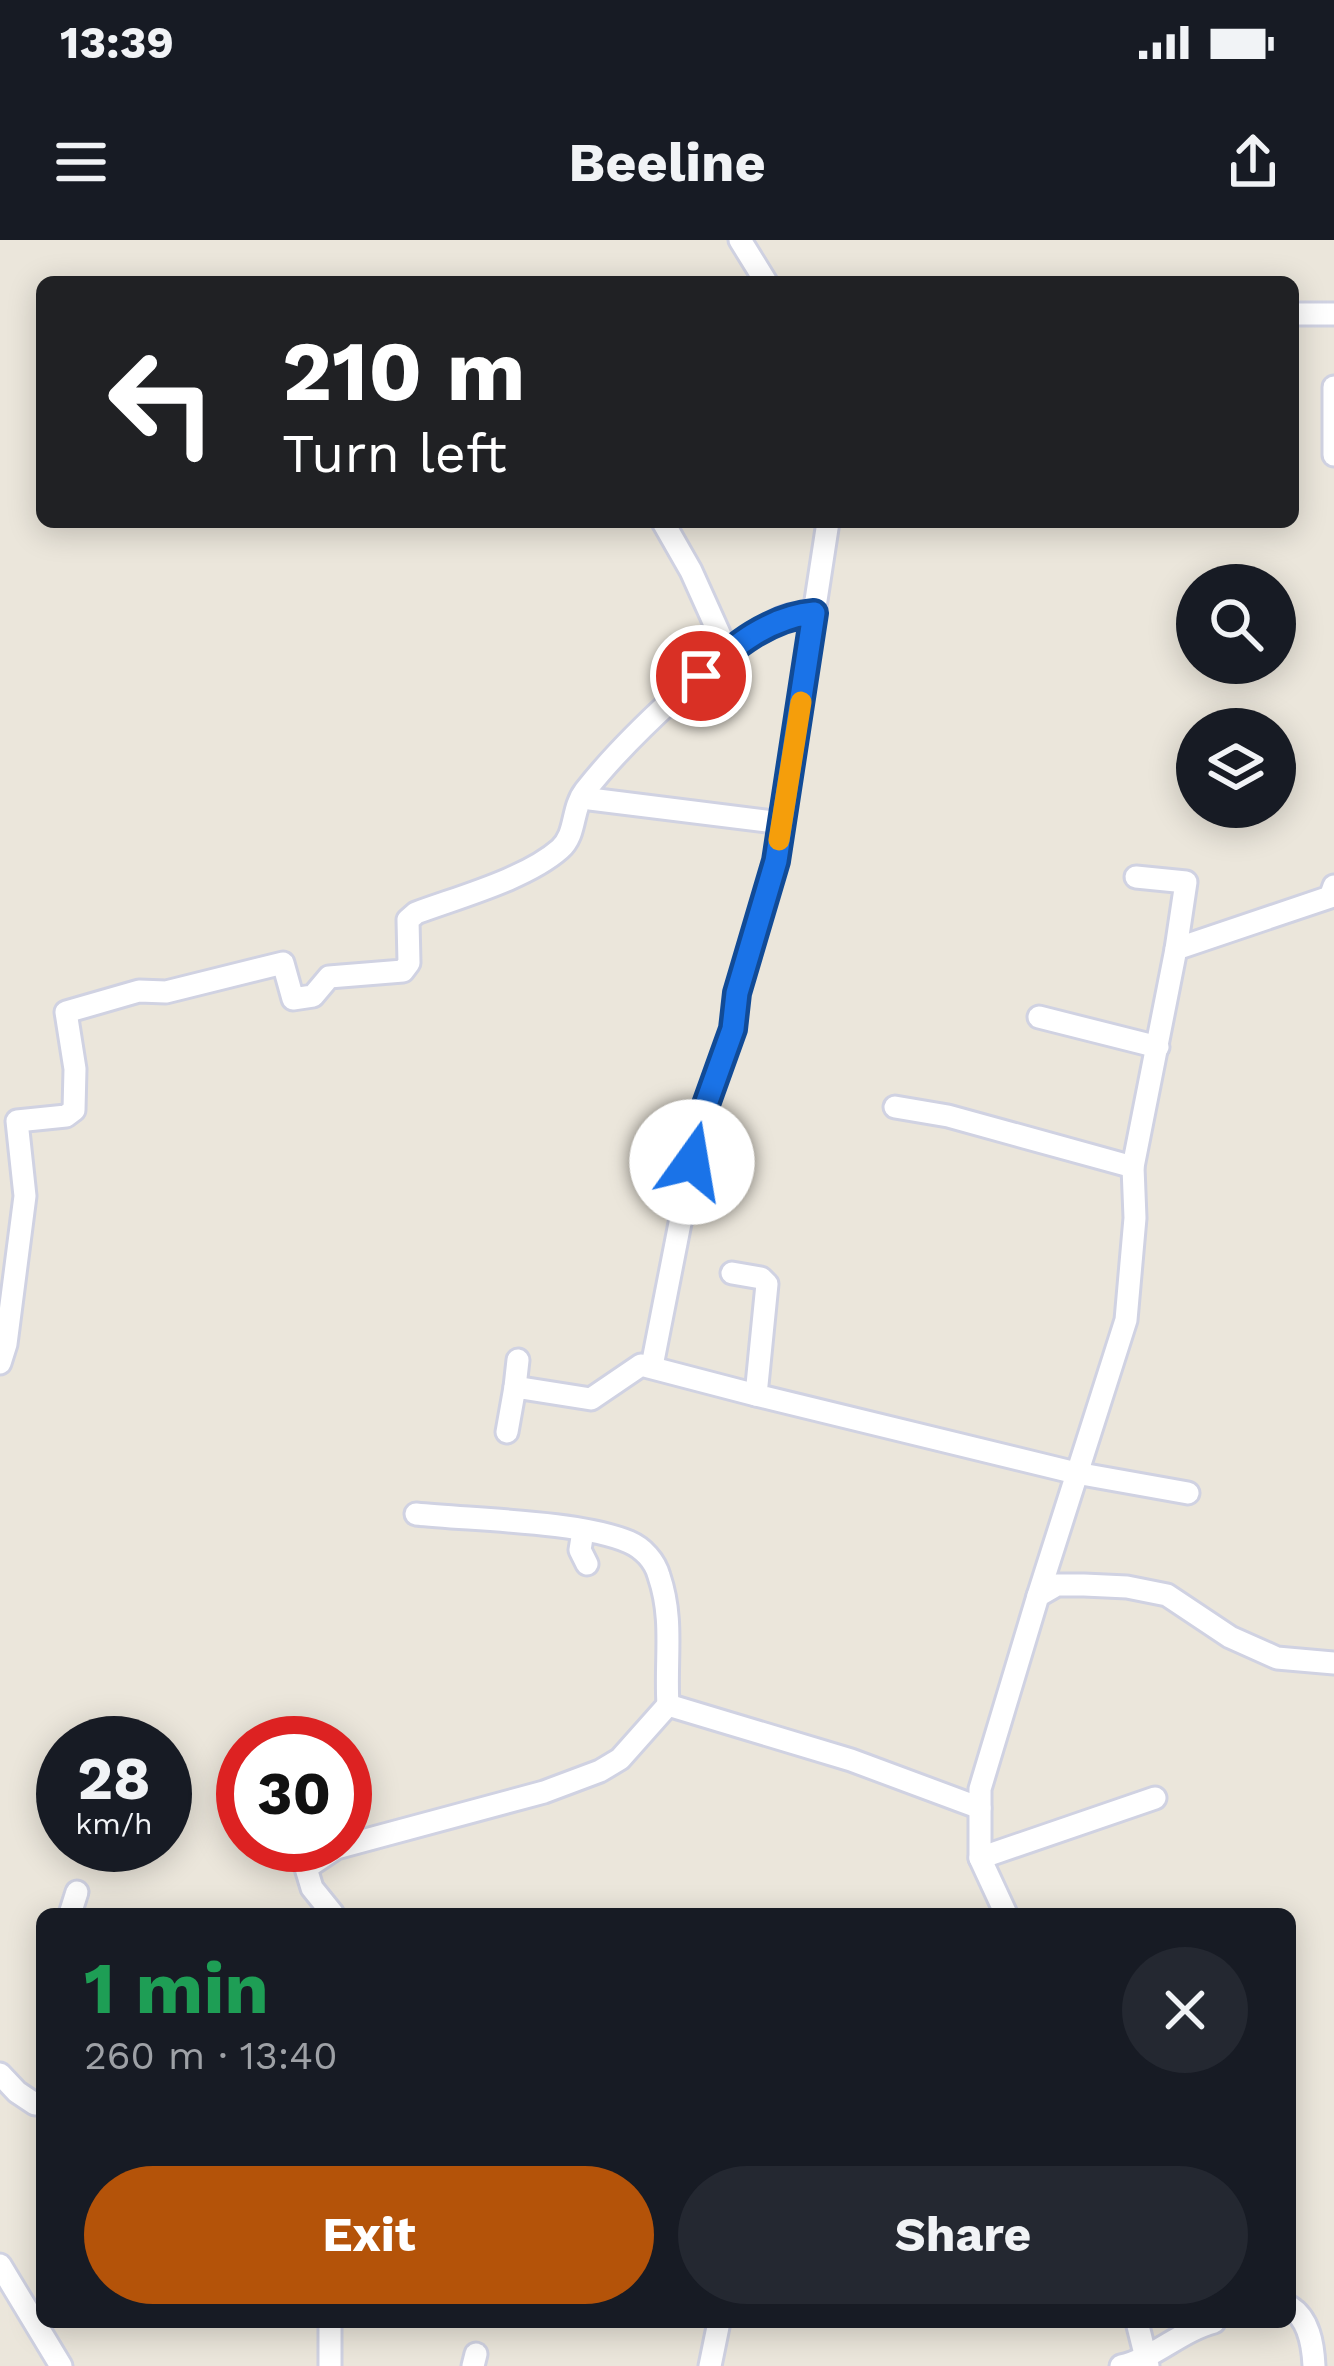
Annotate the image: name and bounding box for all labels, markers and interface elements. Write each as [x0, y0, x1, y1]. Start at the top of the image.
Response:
text: 13:39 [60, 16, 174, 69]
icon: menu [48, 129, 114, 195]
icon: share [1220, 129, 1286, 195]
text: Beeline [568, 131, 766, 194]
text: 210 m [282, 322, 525, 420]
icon: left [84, 324, 240, 480]
text: Turn left [282, 422, 507, 485]
map controls [1176, 564, 1296, 828]
button: search [1176, 564, 1296, 684]
pin [650, 625, 752, 727]
icon: arrive [668, 643, 734, 709]
button: layers [1176, 708, 1296, 828]
position arrow [629, 1099, 755, 1225]
speed limit sign: 30 [216, 1716, 372, 1872]
text: 28 [77, 1743, 151, 1814]
text: km/h [75, 1806, 153, 1841]
text: 1 min [84, 1946, 269, 2030]
button: close [1122, 1947, 1248, 2073]
text: 260 m · 13:40 [84, 2033, 337, 2078]
button: Exit [84, 2166, 654, 2304]
button: Share [678, 2166, 1248, 2304]

